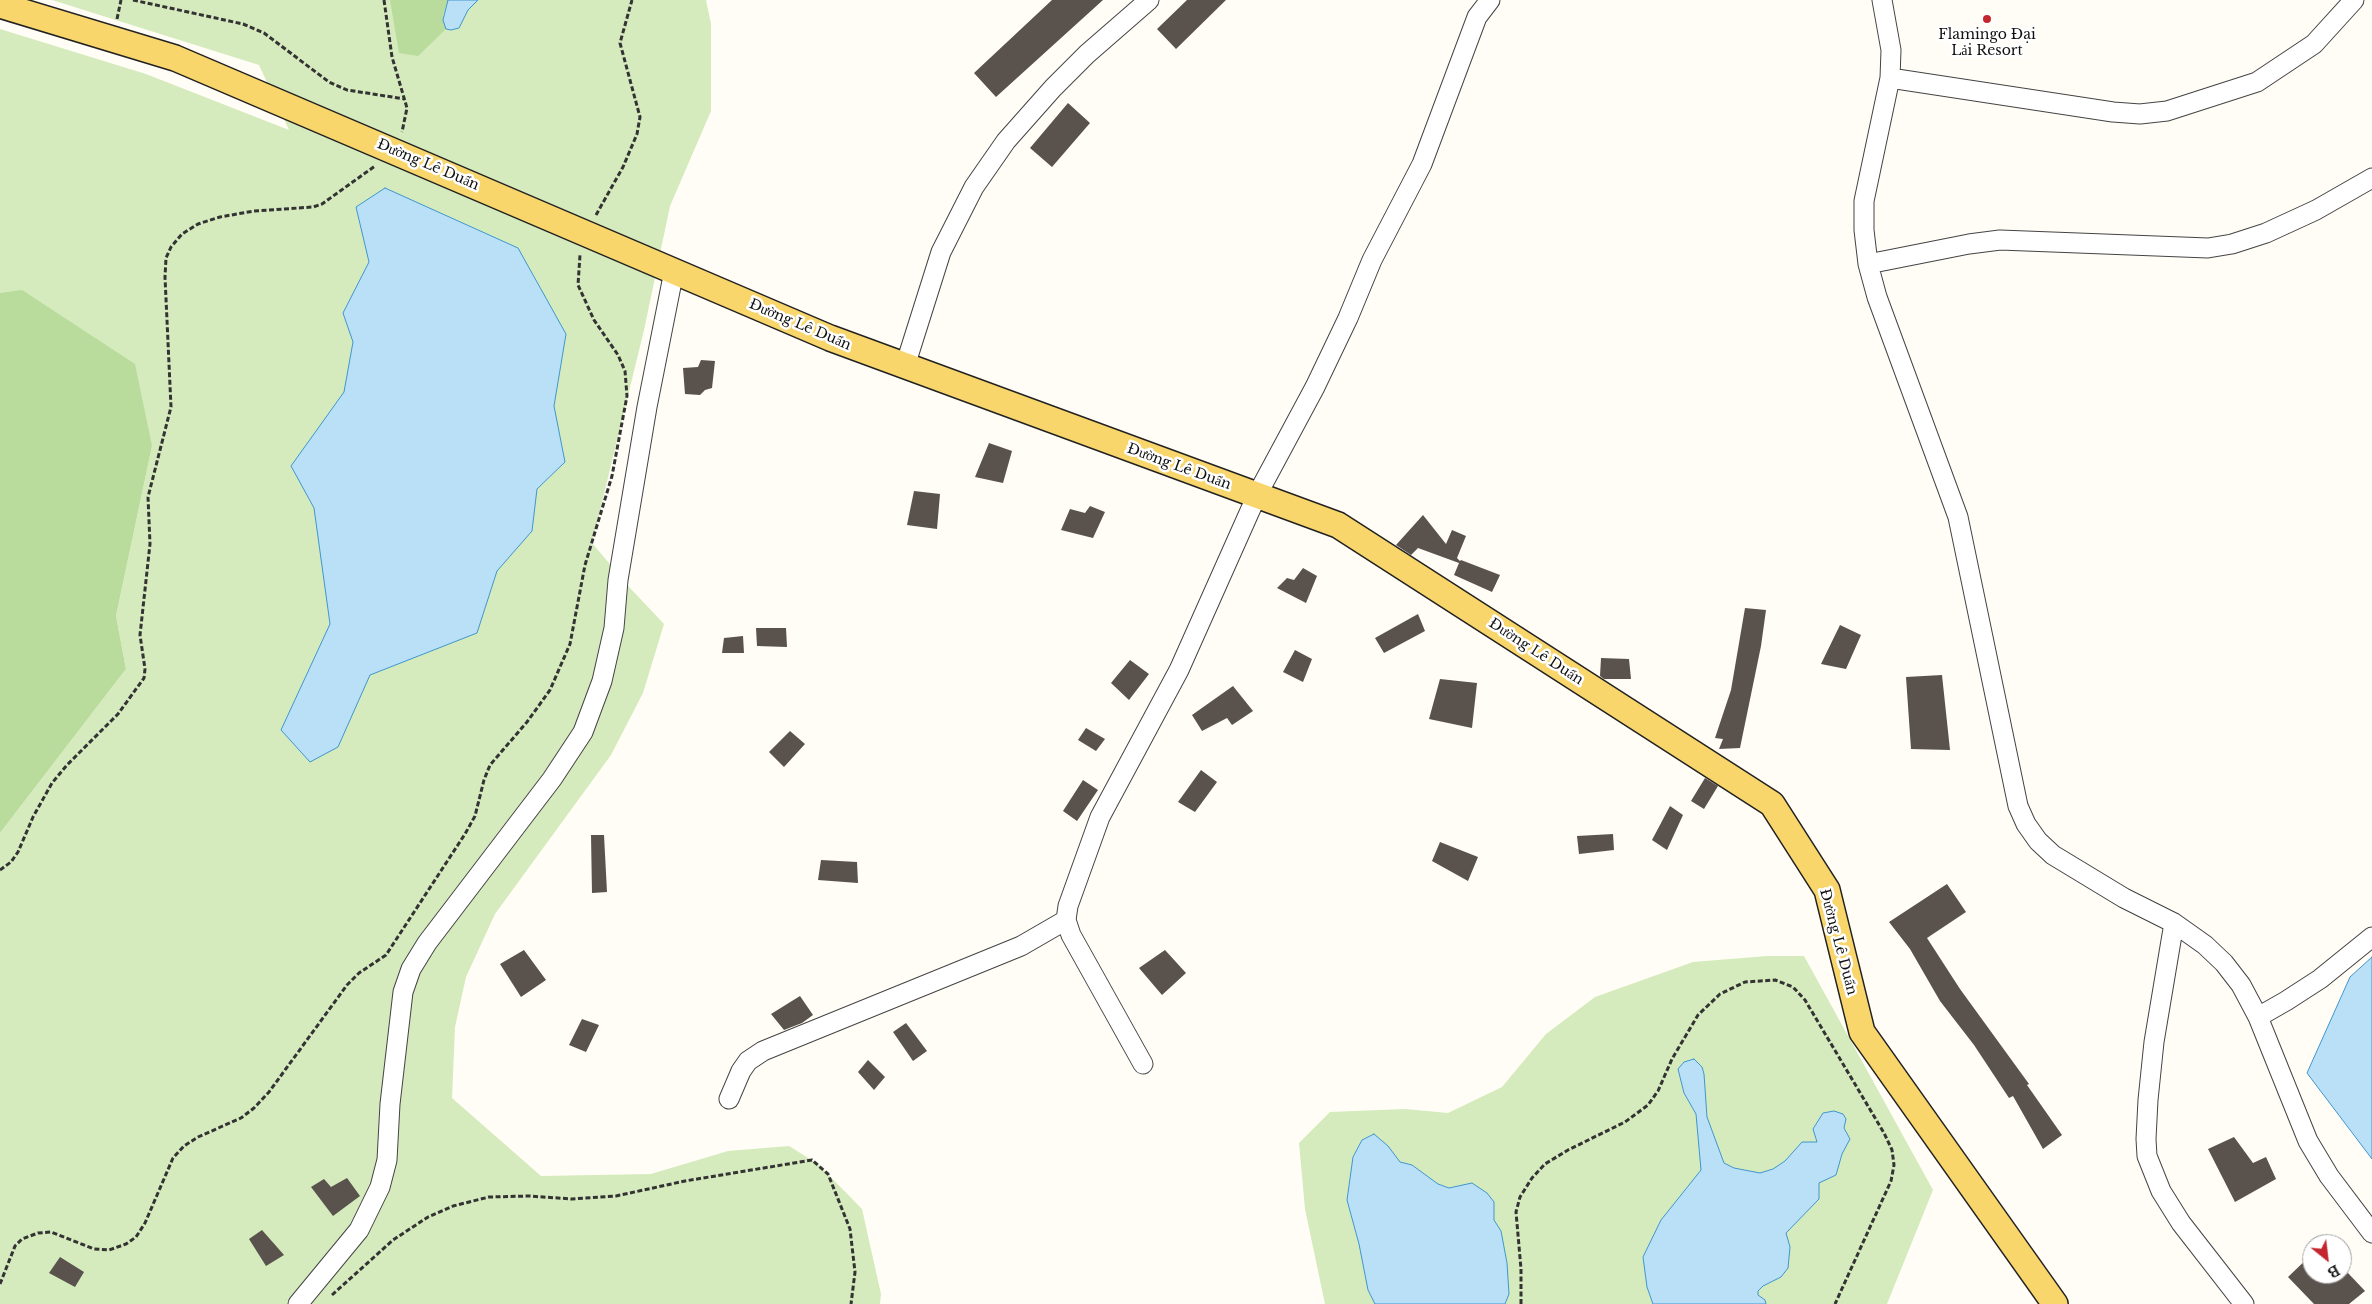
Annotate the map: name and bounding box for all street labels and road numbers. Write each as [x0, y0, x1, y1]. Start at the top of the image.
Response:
street label: Đường Lê Duẩn [374, 136, 482, 194]
street label: Đường Lê Duẩn [746, 296, 854, 354]
street label: Đường Lê Duẩn [1125, 440, 1233, 494]
street label: Đường Lê Duẩn [1486, 615, 1586, 689]
street label: Đường Lê Duẩn [1816, 887, 1860, 997]

